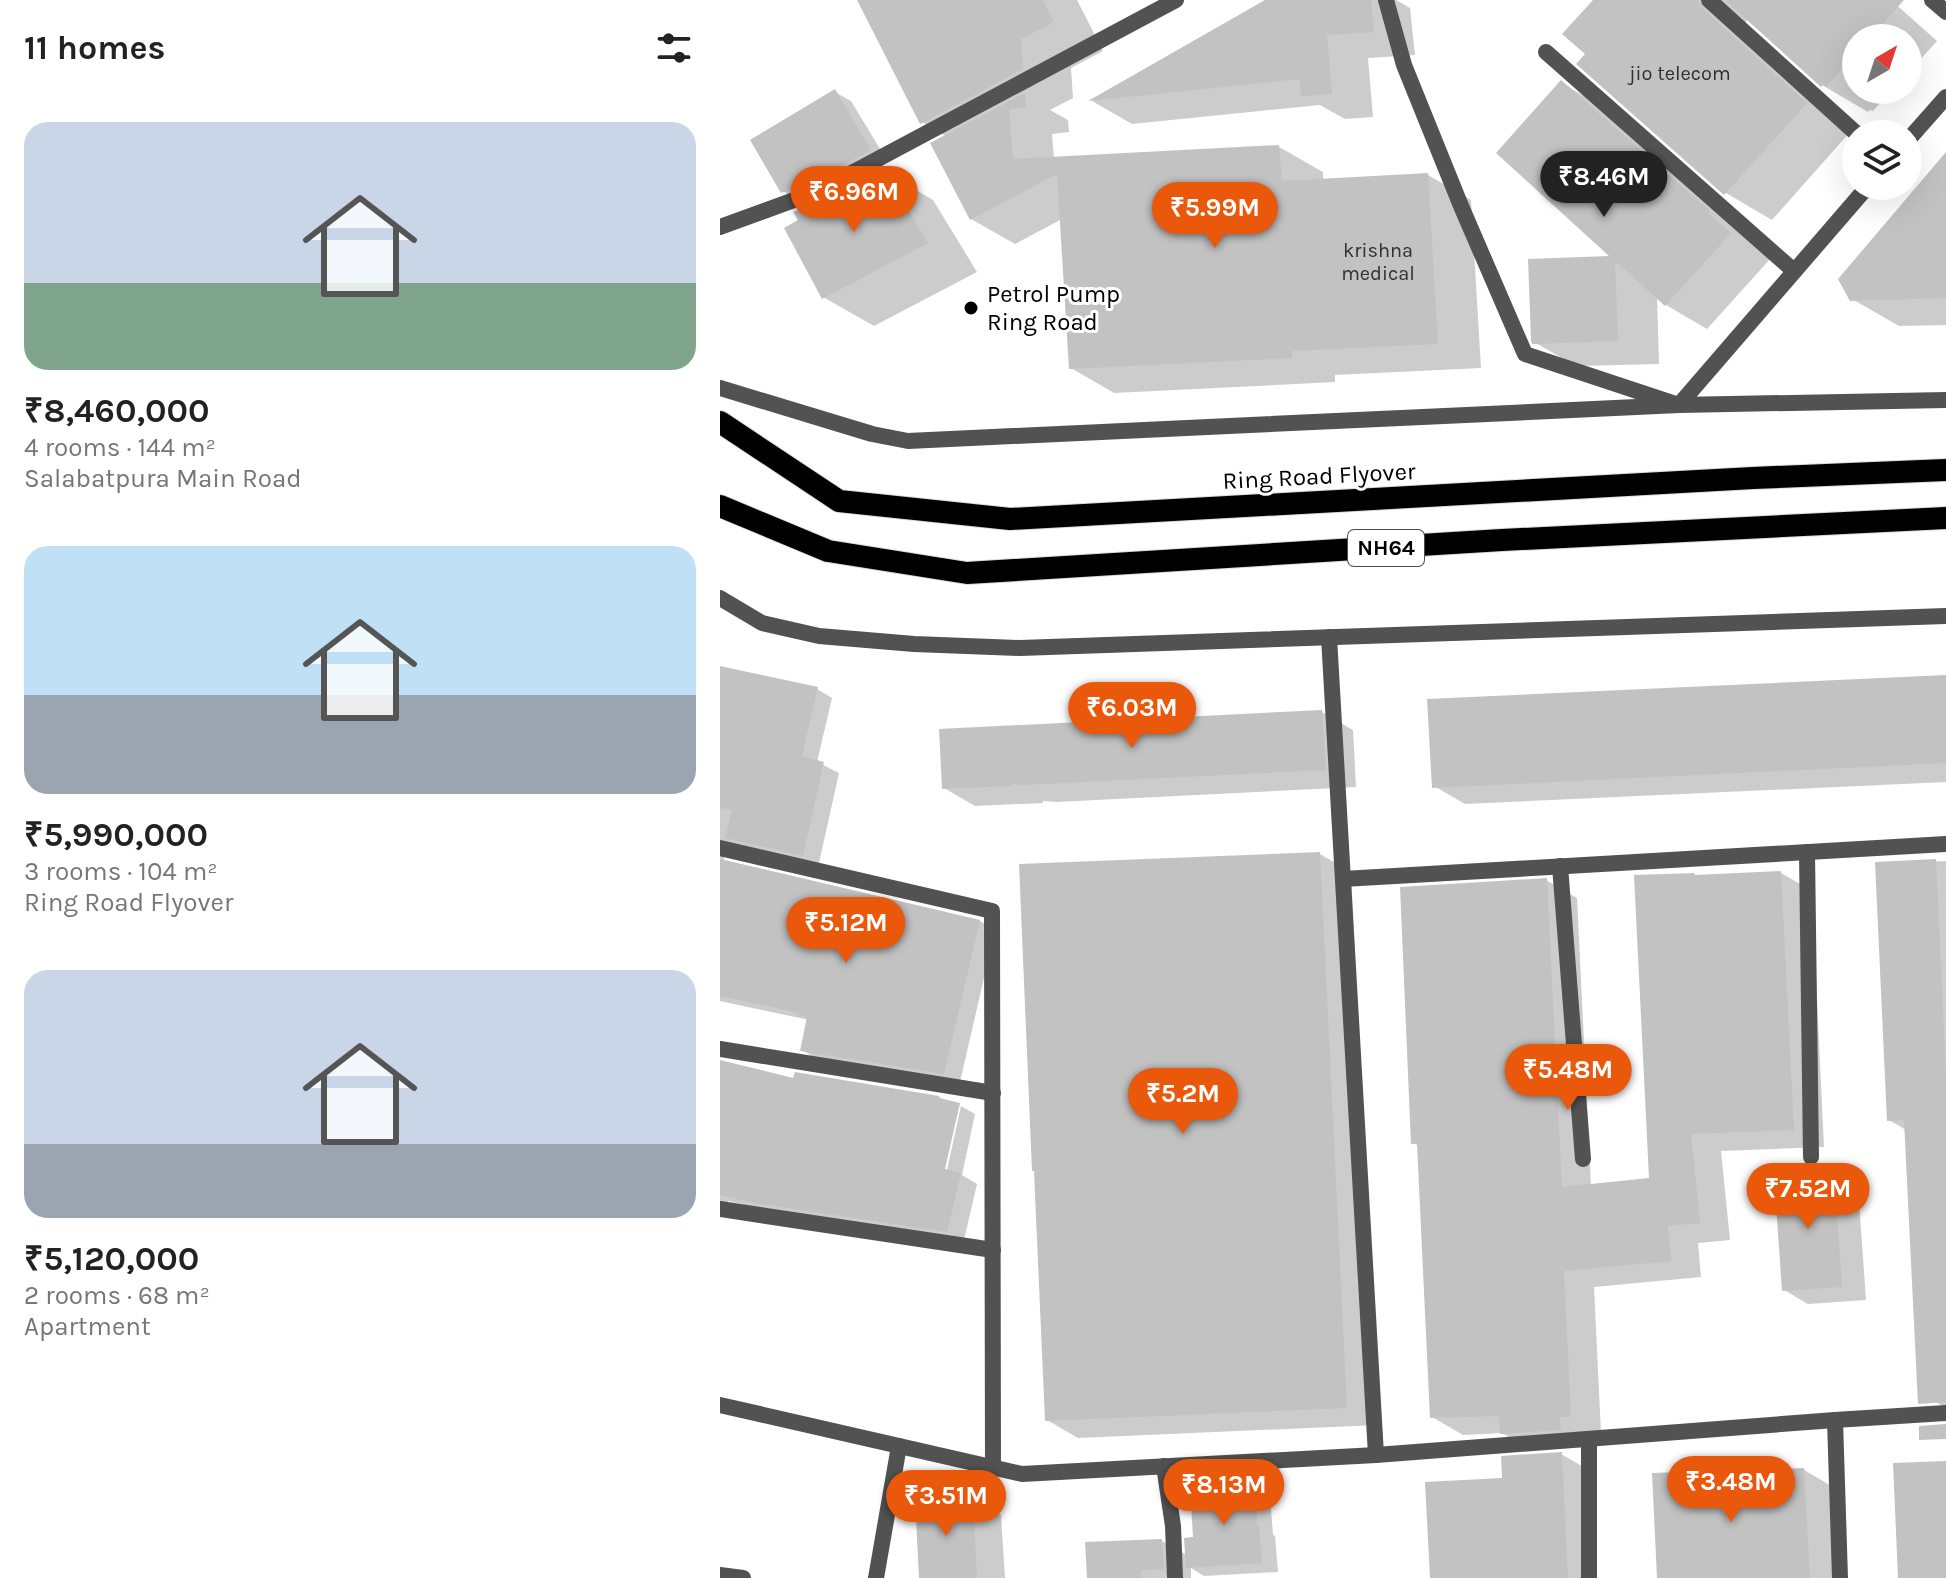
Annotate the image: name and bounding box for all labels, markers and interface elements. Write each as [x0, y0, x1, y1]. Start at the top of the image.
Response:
north arrow [1842, 24, 1922, 104]
map controls [1842, 24, 1922, 200]
icon: filters [652, 26, 696, 70]
text: 11 homes [24, 28, 166, 68]
house number: jio telecom [1627, 62, 1731, 85]
button: layers [1842, 120, 1922, 200]
pin: ₹8.46M [1539, 151, 1669, 219]
text: ₹8.46M [1558, 161, 1650, 192]
pin: ₹6.96M [789, 166, 919, 234]
icon: home [288, 174, 432, 318]
text: ₹6.96M [809, 176, 899, 207]
pin: ₹5.99M [1150, 182, 1280, 250]
text: ₹5.99M [1170, 192, 1260, 223]
house number: krishna medical [1341, 239, 1415, 285]
place label: Petrol Pump Ring Road [987, 280, 1120, 336]
marker: Petrol Pump Ring Road [962, 299, 980, 317]
text: ₹8,460,000 [24, 391, 210, 431]
text: 4 rooms · 144 m² [24, 432, 216, 463]
street label: Ring Road Flyover [1222, 457, 1417, 495]
text: Salabatpura Main Road [24, 463, 302, 494]
road number: NH64 [1348, 530, 1424, 566]
icon: home [288, 598, 432, 742]
pin: ₹6.03M [1067, 682, 1197, 750]
text: ₹6.03M [1086, 692, 1178, 723]
text: ₹5,990,000 [24, 815, 208, 855]
text: 3 rooms · 104 m² [24, 856, 218, 887]
text: Ring Road Flyover [24, 887, 233, 918]
pin: ₹5.12M [781, 897, 911, 965]
text: ₹5.12M [804, 907, 888, 938]
icon: home [288, 1022, 432, 1166]
pin: ₹5.48M [1503, 1044, 1633, 1112]
text: ₹5.48M [1523, 1054, 1613, 1085]
pin: ₹5.2M [1127, 1068, 1239, 1136]
text: ₹5.2M [1146, 1078, 1220, 1109]
pin: ₹7.52M [1743, 1163, 1873, 1231]
text: ₹7.52M [1765, 1173, 1852, 1204]
text: ₹5,120,000 [24, 1239, 199, 1279]
text: 2 rooms · 68 m² [24, 1280, 210, 1311]
text: Apartment [24, 1311, 151, 1342]
pin: ₹3.48M [1666, 1456, 1796, 1524]
pin: ₹8.13M [1159, 1459, 1289, 1527]
text: ₹3.48M [1685, 1466, 1777, 1497]
text: ₹8.13M [1181, 1469, 1267, 1500]
pin: ₹3.51M [881, 1470, 1011, 1538]
text: ₹3.51M [904, 1480, 988, 1511]

